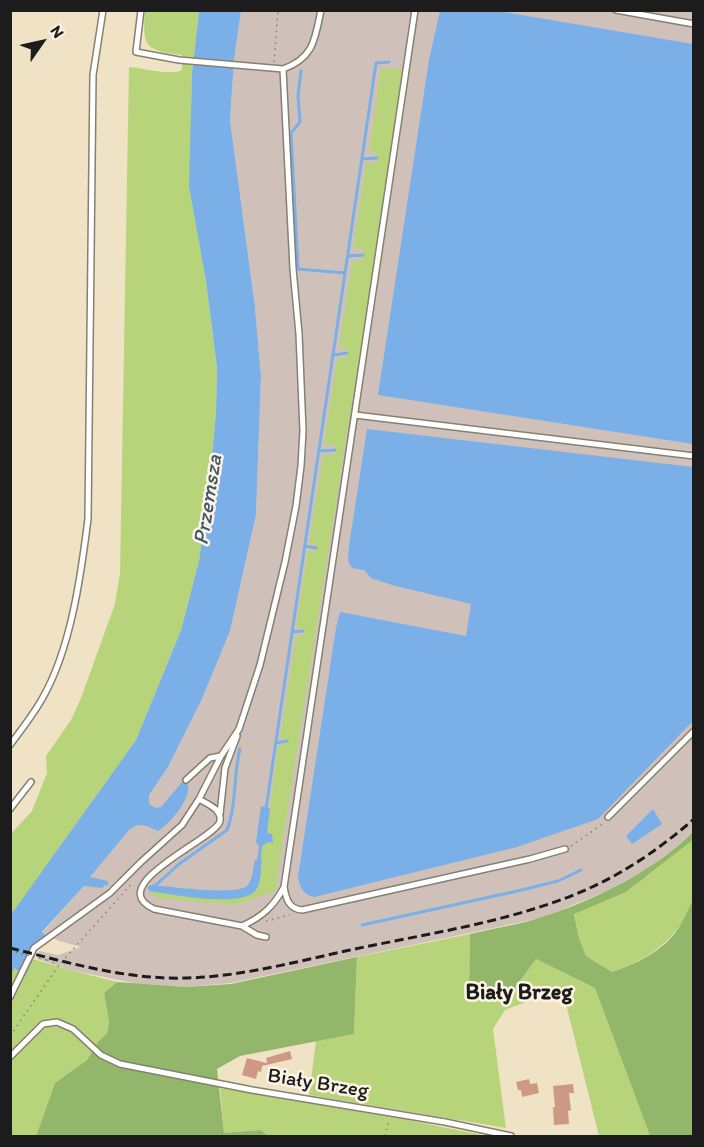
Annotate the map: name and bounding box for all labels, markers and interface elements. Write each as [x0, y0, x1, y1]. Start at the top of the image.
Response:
north arrow [12, 12, 72, 72]
text: N [46, 22, 68, 41]
water label: Przemsza [189, 453, 229, 547]
district label: Biały Brzeg [466, 980, 572, 1006]
street label: Biały Brzeg [266, 1064, 370, 1104]

